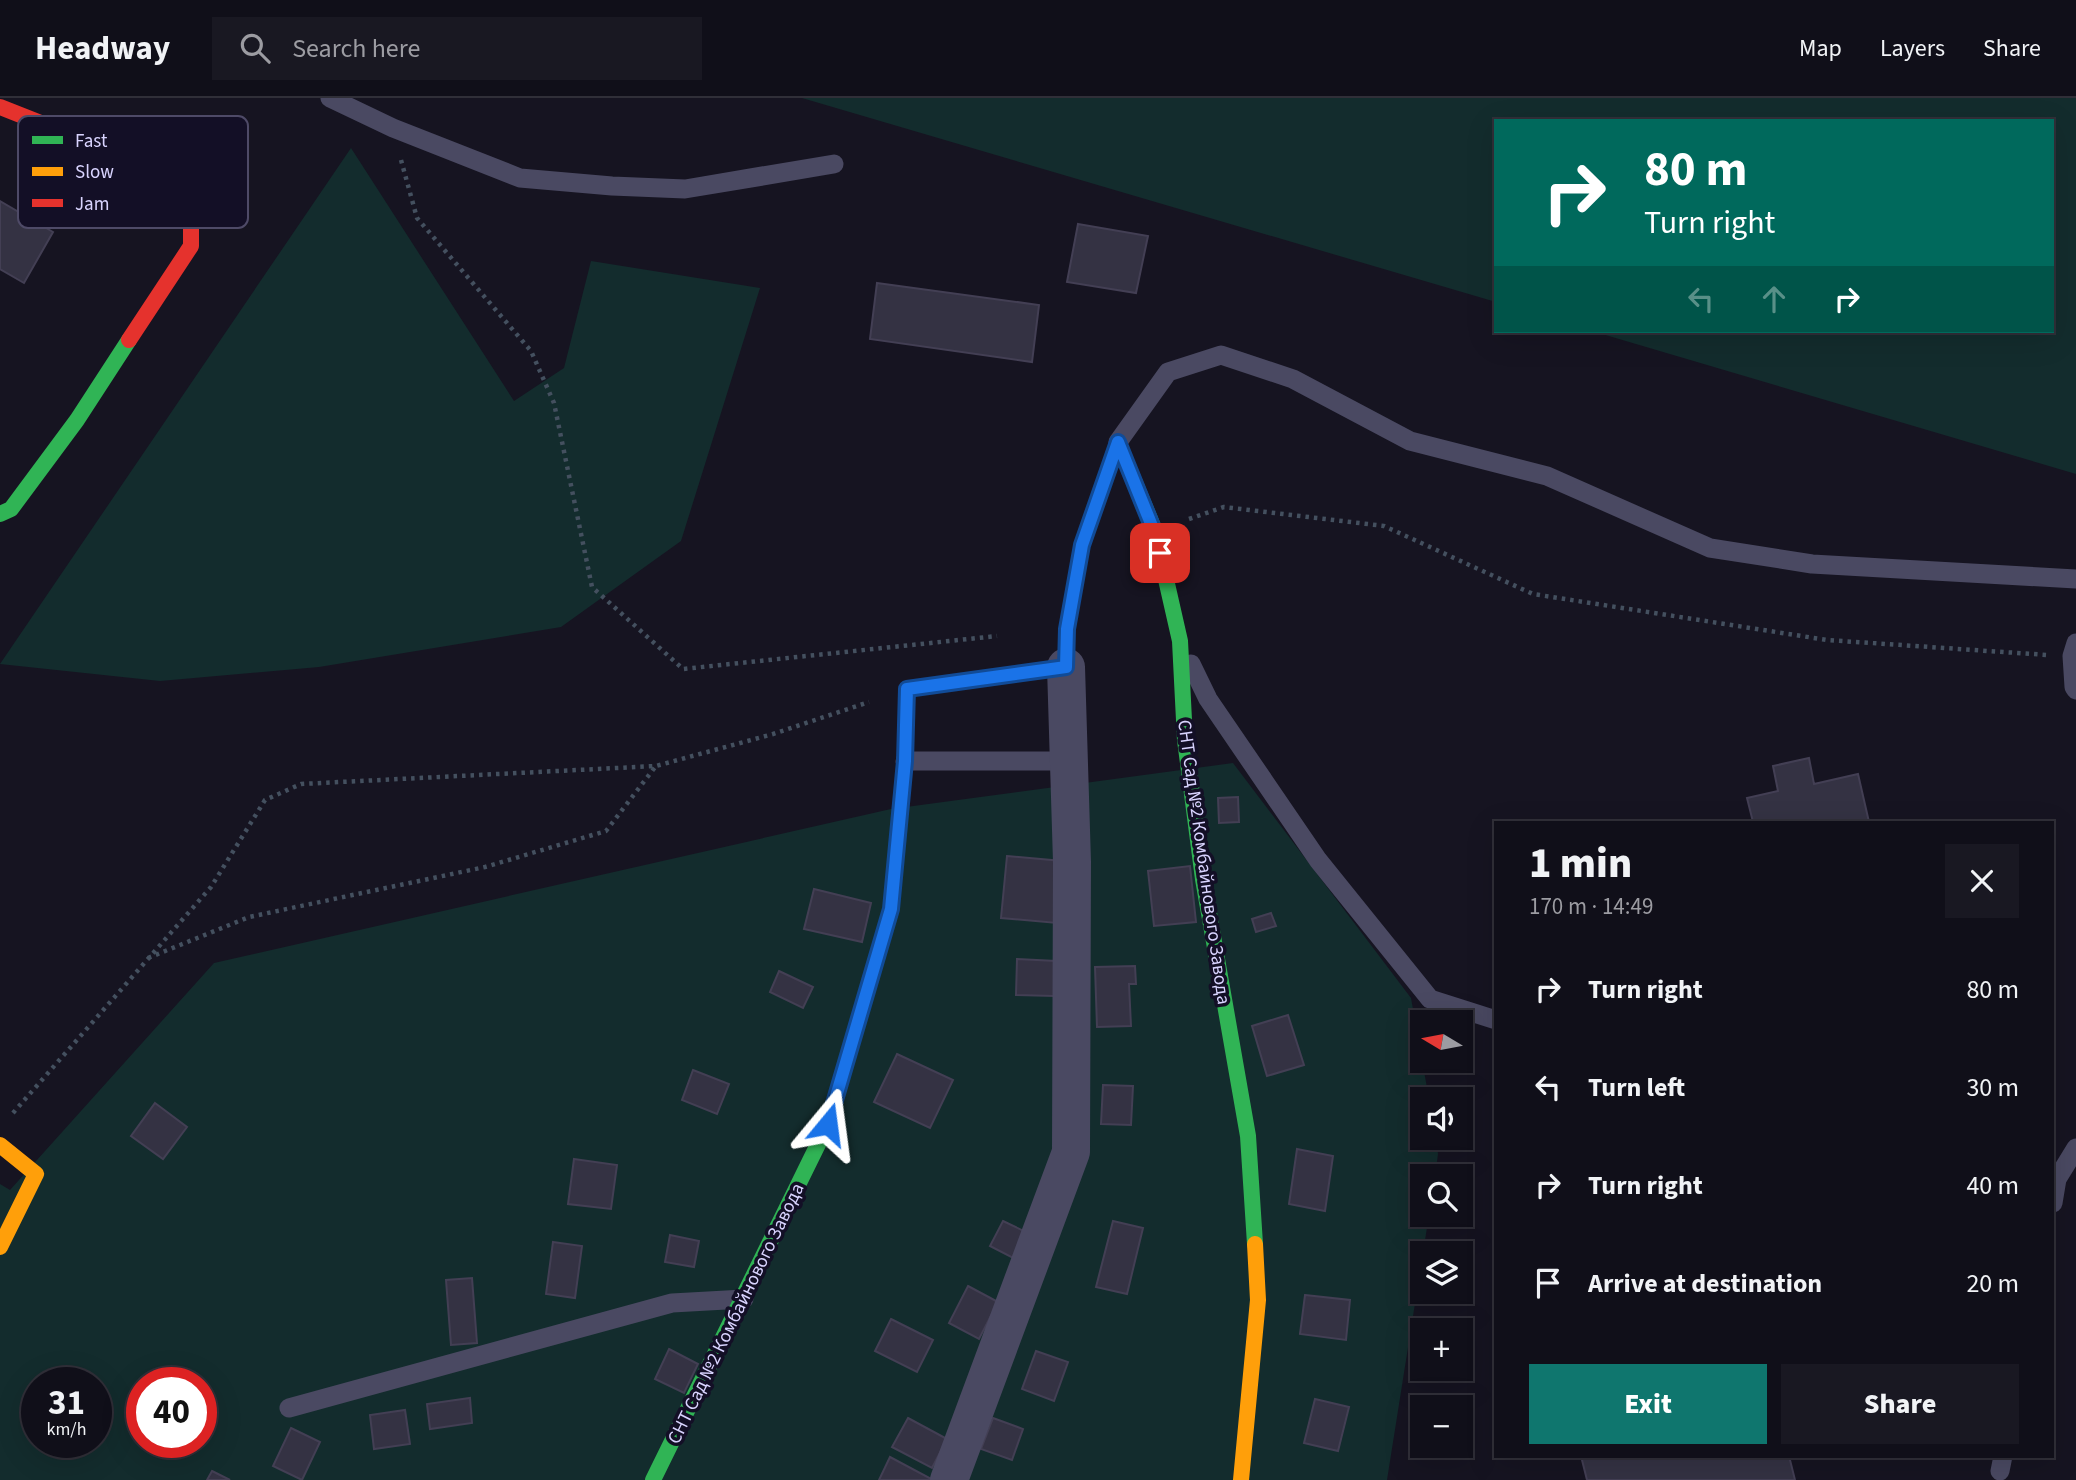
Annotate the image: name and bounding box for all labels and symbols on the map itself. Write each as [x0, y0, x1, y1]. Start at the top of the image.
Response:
legend [18, 116, 248, 228]
text: Fast [75, 128, 108, 155]
text: Slow [75, 159, 114, 186]
text: Jam [75, 191, 109, 218]
pin [1130, 523, 1190, 583]
street label: СНТ Сад №2 Комбайнового Завода [1170, 718, 1237, 1006]
north arrow [1410, 1010, 1474, 1073]
position arrow [791, 1087, 865, 1161]
street label: СНТ Сад №2 Комбайнового Завода [661, 1179, 811, 1449]
speed limit sign: 40 [126, 1367, 217, 1458]

